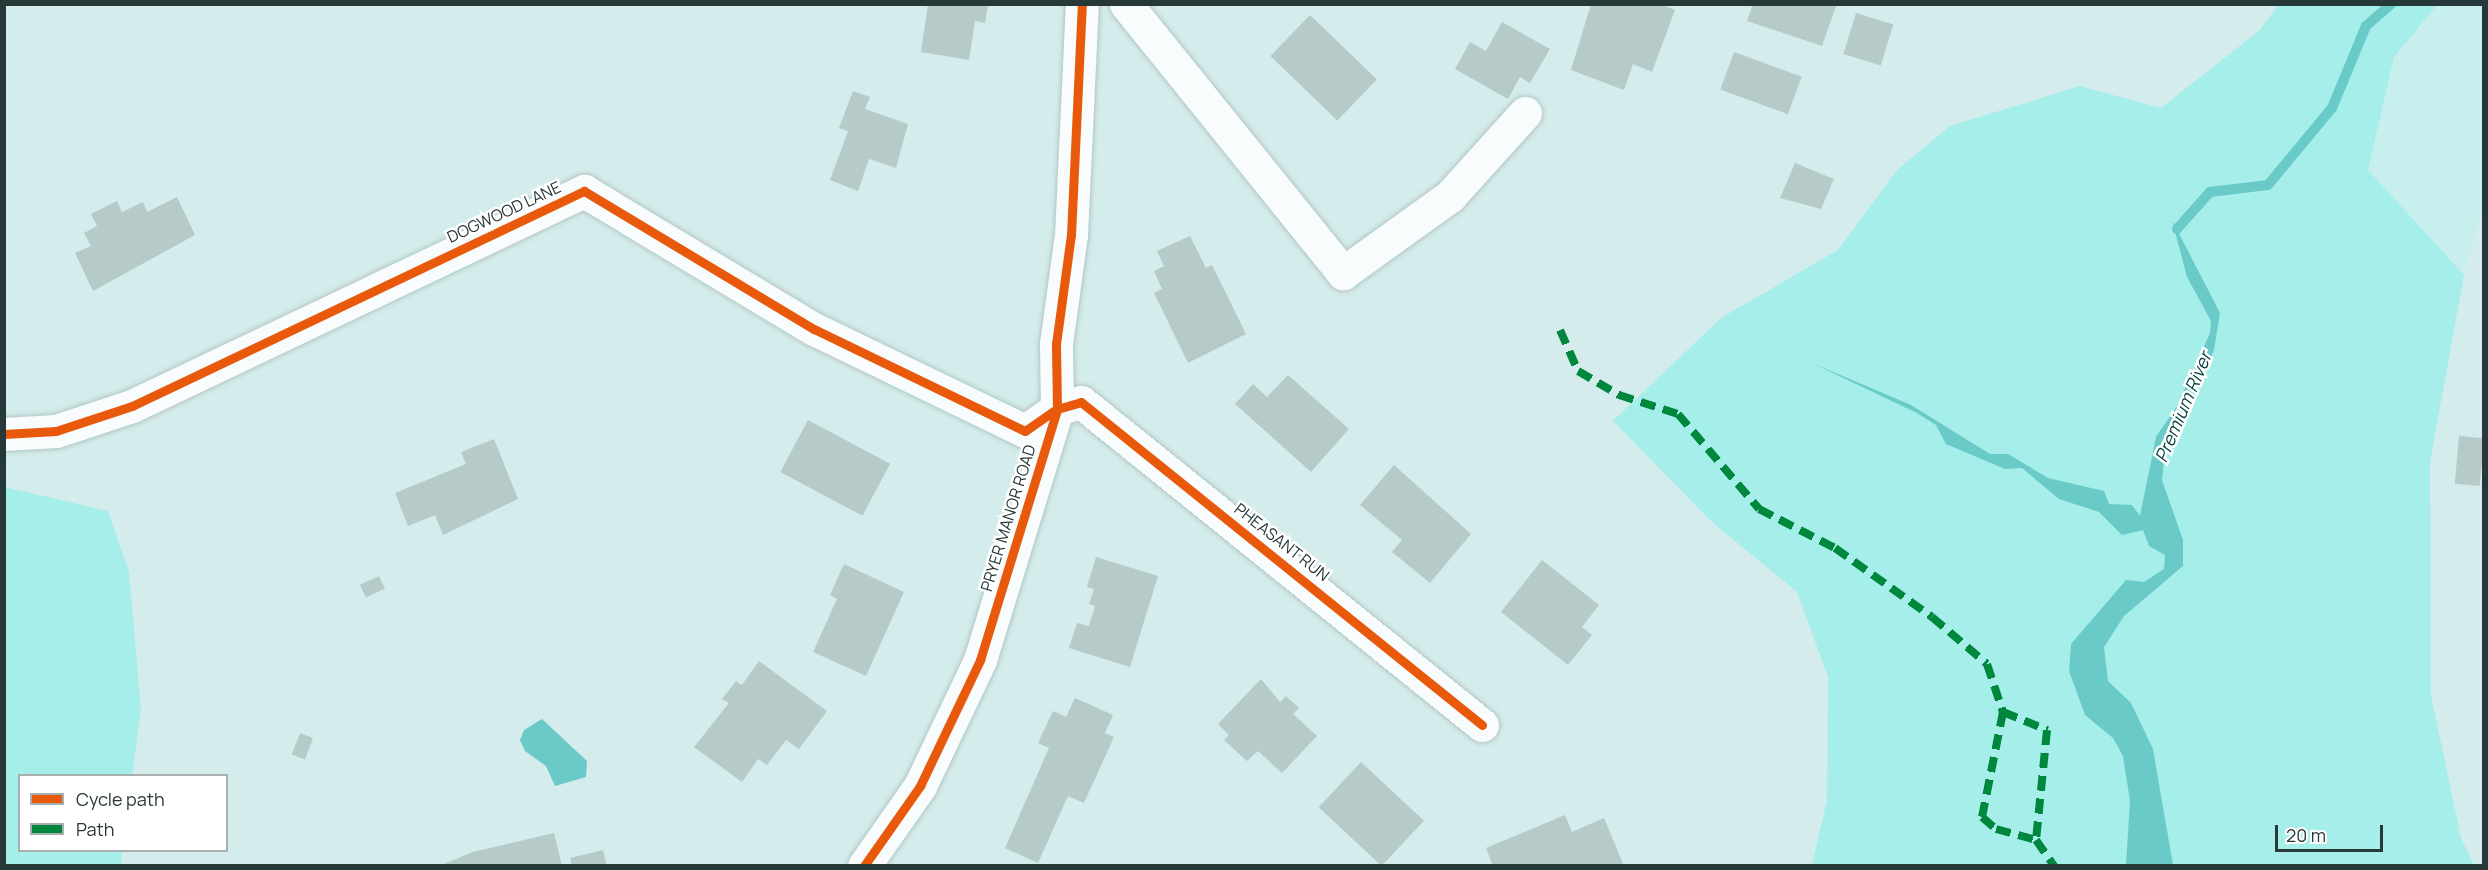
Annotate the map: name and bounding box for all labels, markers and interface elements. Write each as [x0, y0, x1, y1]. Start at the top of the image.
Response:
street label: DOGWOOD LANE [444, 177, 564, 247]
water label: Premium River [2150, 349, 2216, 465]
street label: PRYER MANOR ROAD [977, 442, 1039, 594]
street label: PHEASANT RUN [1231, 499, 1333, 585]
legend [18, 774, 228, 852]
text: Cycle path [76, 787, 165, 811]
scale bar [2278, 813, 2386, 851]
text: Path [76, 817, 114, 841]
text: 20 m [2286, 823, 2326, 847]

